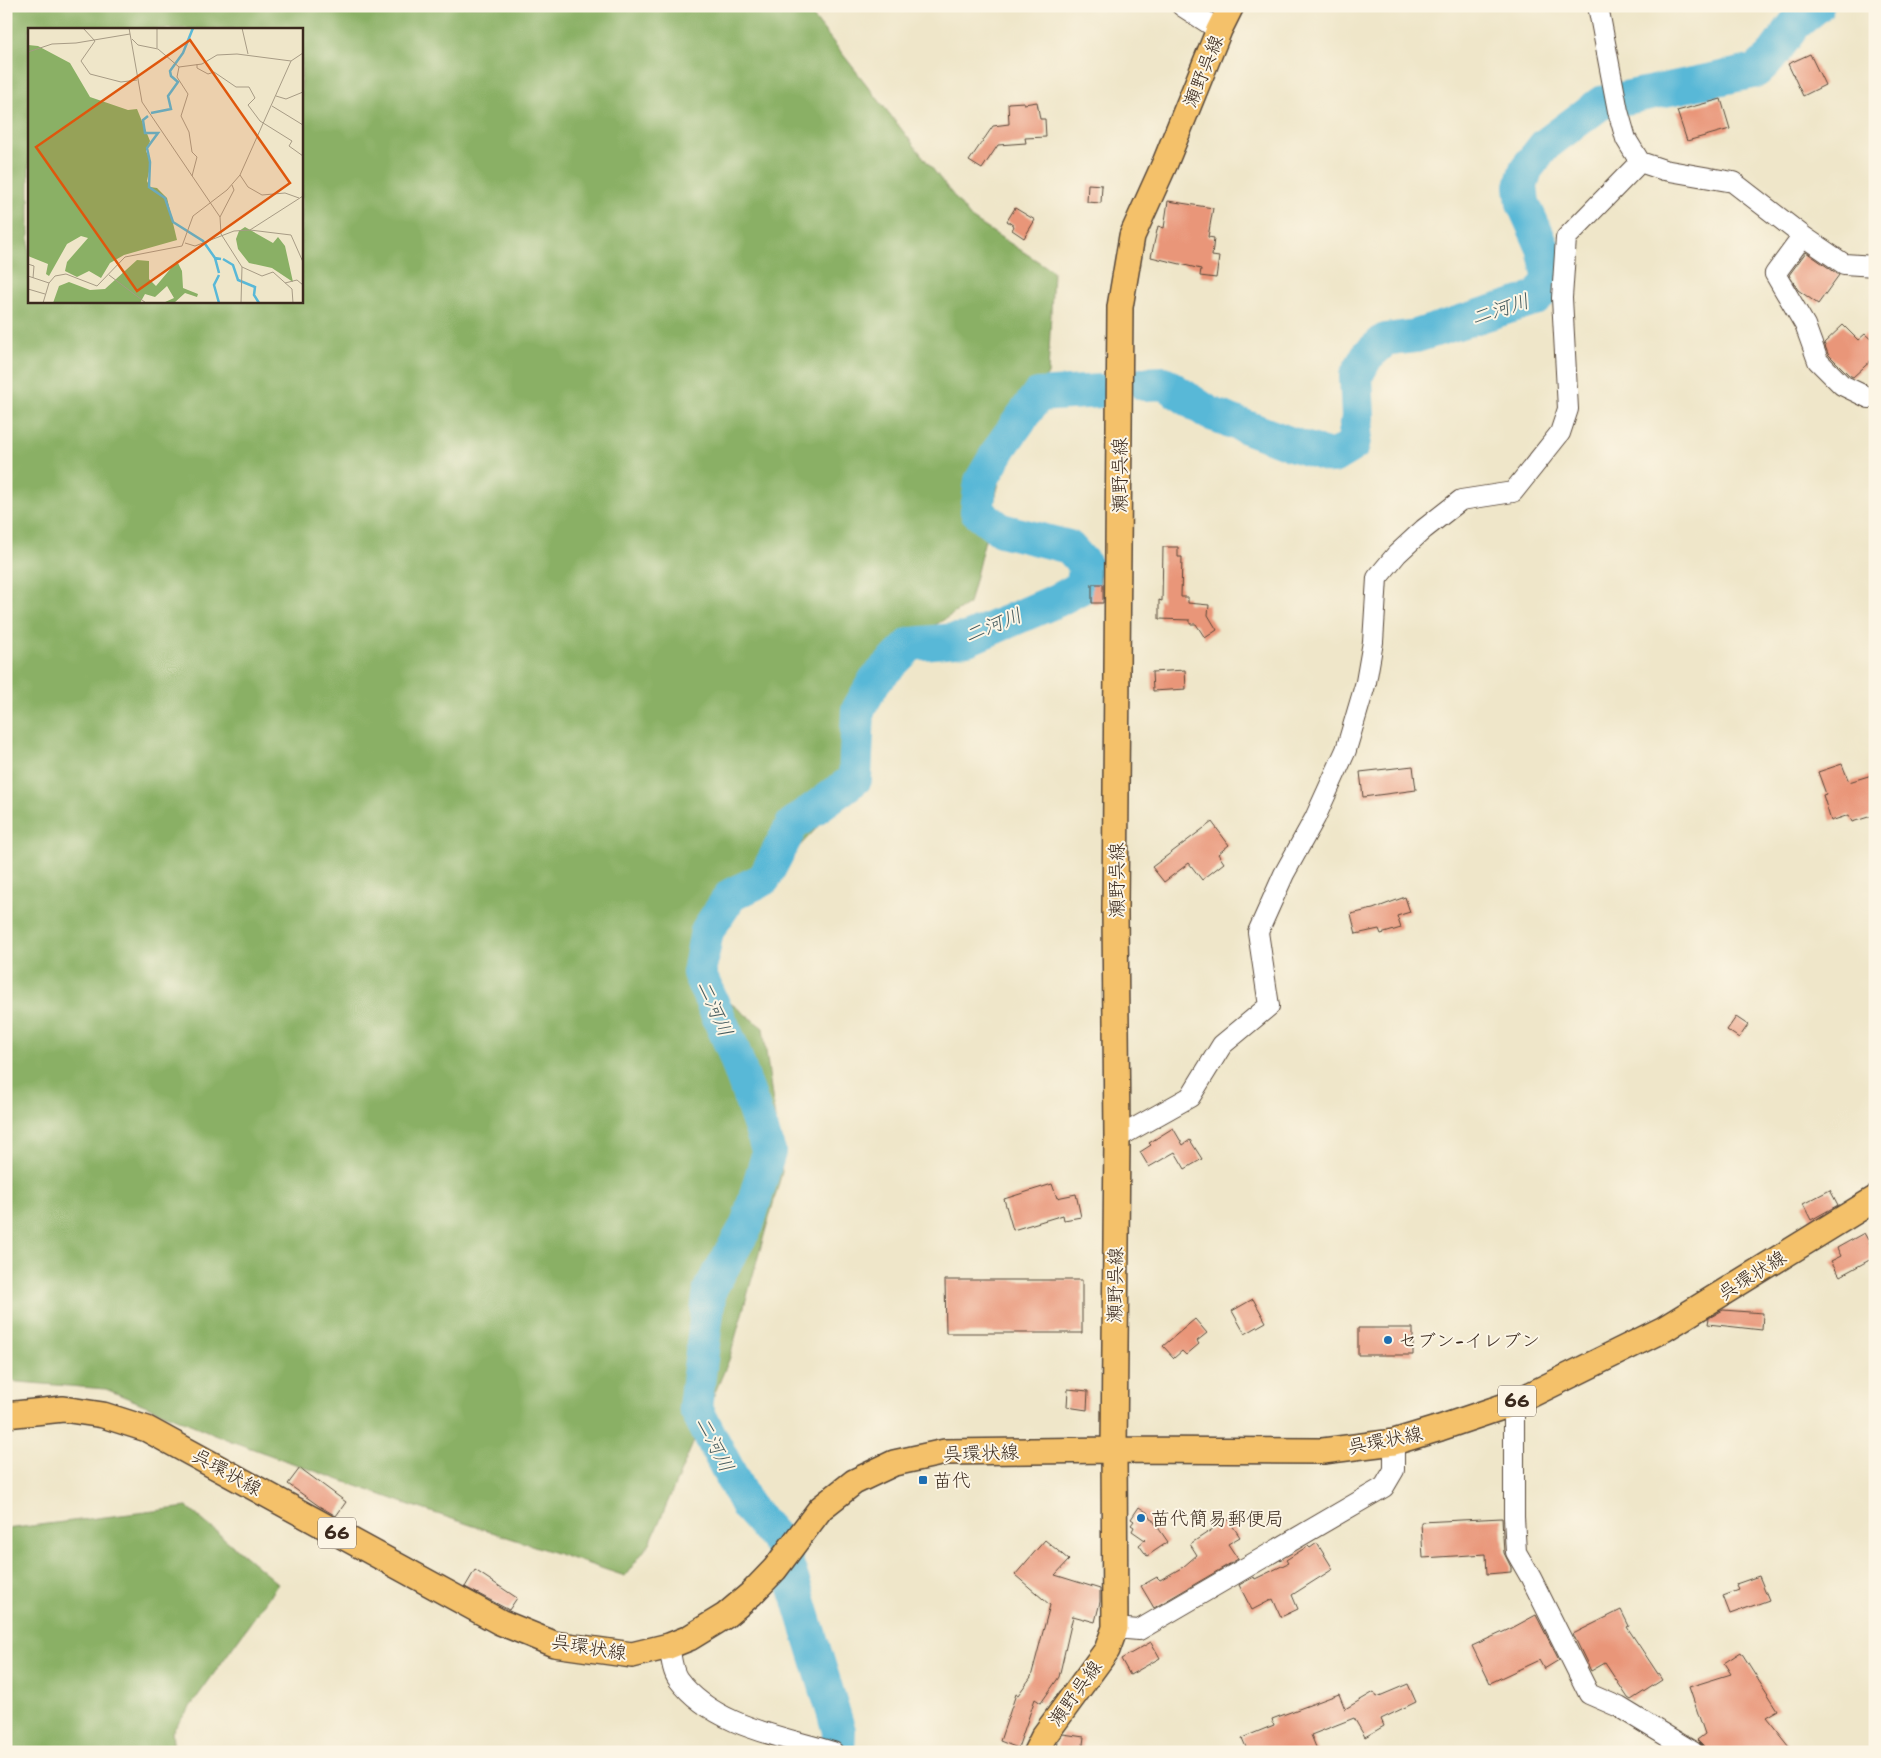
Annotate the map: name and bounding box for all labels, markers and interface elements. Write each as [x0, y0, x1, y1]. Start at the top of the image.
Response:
inset map [28, 28, 302, 302]
street label: 瀬野呉線 [1177, 31, 1229, 111]
water label: 二河川 [1467, 287, 1533, 331]
street label: 瀬野呉線 [1107, 437, 1132, 513]
water label: 二河川 [960, 602, 1026, 648]
street label: 瀬野呉線 [1104, 842, 1129, 918]
water label: 二河川 [691, 975, 739, 1041]
street label: 呉環状線 [1713, 1244, 1791, 1306]
street label: 瀬野呉線 [1102, 1247, 1128, 1323]
place label: セブン-イレブン [1398, 1328, 1540, 1353]
marker: セブン-イレブン [1382, 1334, 1394, 1346]
road number: 66 [1498, 1385, 1536, 1416]
water label: 二河川 [690, 1411, 740, 1477]
street label: 呉環状線 [1345, 1420, 1425, 1460]
street label: 呉環状線 [943, 1439, 1019, 1467]
street label: 呉環状線 [188, 1443, 266, 1501]
place label: 苗代 [933, 1468, 971, 1493]
marker: 苗代 [917, 1474, 929, 1486]
place label: 苗代簡易郵便局 [1151, 1506, 1284, 1531]
marker: 苗代簡易郵便局 [1135, 1512, 1147, 1524]
road number: 66 [318, 1518, 356, 1549]
street label: 呉環状線 [550, 1629, 628, 1665]
street label: 瀬野呉線 [1043, 1655, 1107, 1731]

